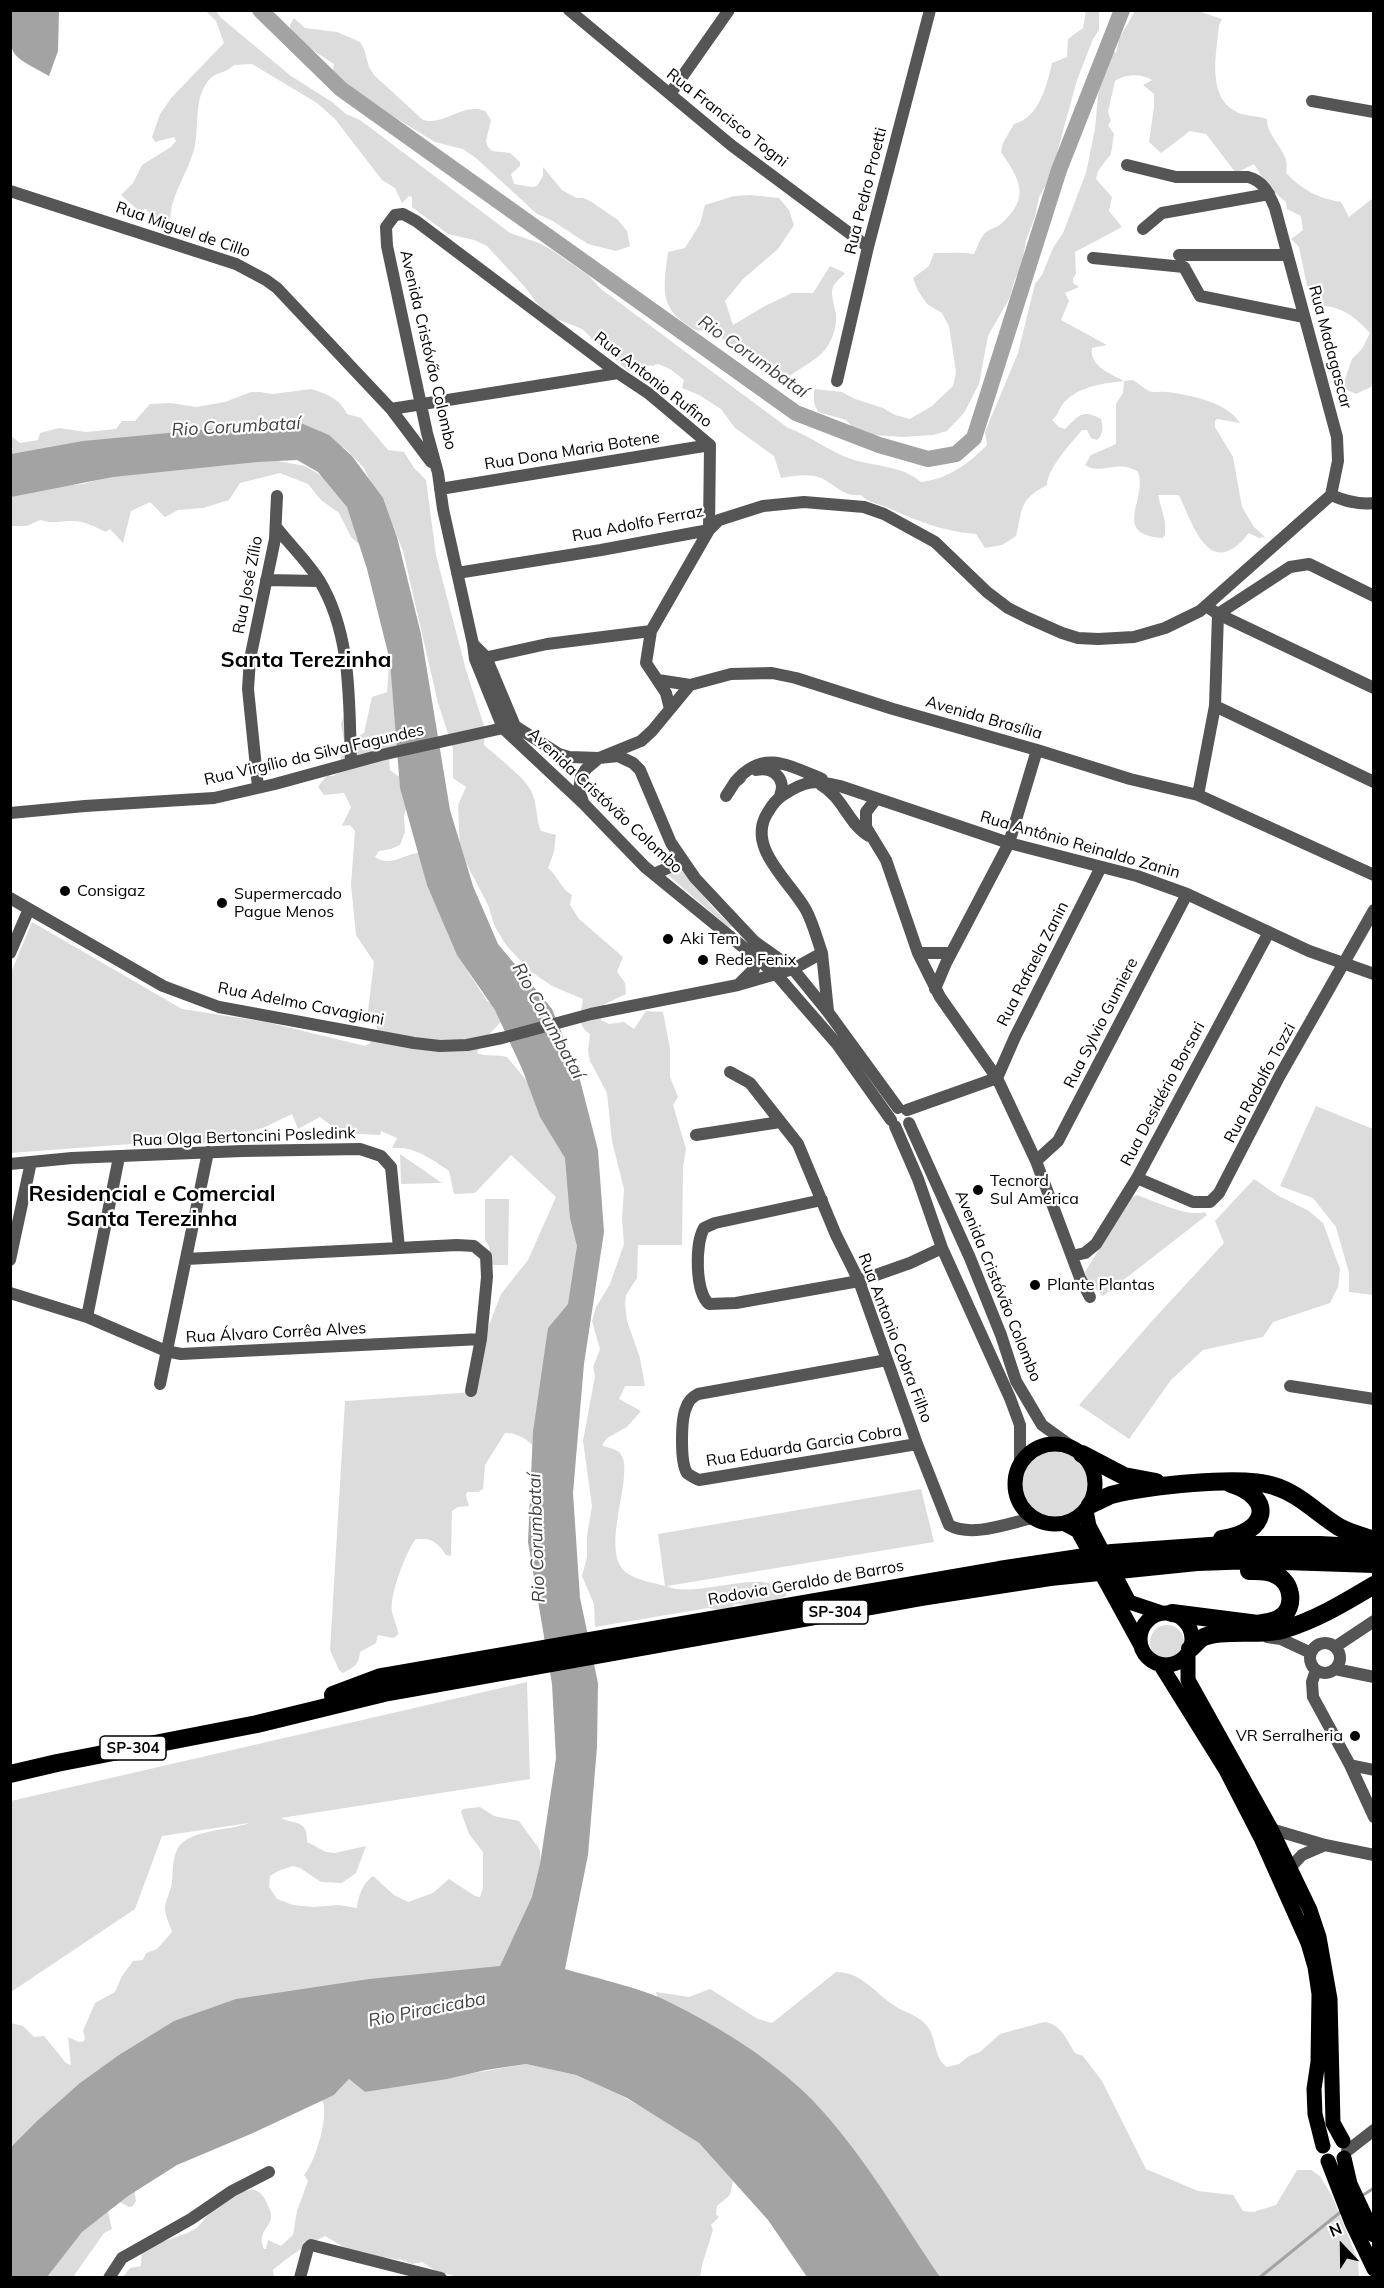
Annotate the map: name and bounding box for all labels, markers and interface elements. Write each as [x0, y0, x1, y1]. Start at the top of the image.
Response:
street label: Rua Francisco Togni [662, 65, 792, 171]
street label: Rua Pedro Proetti [841, 126, 891, 256]
street label: Rua Miguel de Cillo [113, 198, 253, 262]
street label: Avenida Cristóvão Colombo [396, 248, 460, 452]
street label: Rua Madagascar [1304, 283, 1356, 411]
water label: Rio Corumbataí [694, 311, 812, 403]
street label: Rua Antonio Rufino [590, 328, 716, 432]
water label: Rio Corumbataí [171, 413, 301, 441]
street label: Rua Dona Maria Botene [483, 428, 661, 474]
street label: Rua Adolfo Ferraz [571, 502, 705, 546]
street label: Rua José Zílio [229, 534, 267, 636]
district label: Santa Terezinha [221, 647, 391, 673]
street label: Avenida Brasília [924, 692, 1044, 744]
street label: Rua Virgílio da Silva Fagundes [202, 720, 426, 790]
street label: Avenida Cristóvão Colombo [524, 724, 686, 878]
street label: Rua Antônio Reinaldo Zanin [978, 807, 1182, 883]
place label: Consigaz [77, 881, 145, 901]
marker: Consigaz [58, 884, 72, 898]
place label: Supermercado Pague Menos [234, 884, 342, 922]
marker: Supermercado Pague Menos [215, 896, 229, 910]
street label: Rua Rafaela Zanin [993, 898, 1073, 1030]
place label: Aki Tem [680, 929, 739, 949]
marker: Aki Tem [661, 932, 675, 946]
place label: Rede Fenix [715, 950, 796, 970]
marker: Rede Fenix [696, 953, 710, 967]
street label: Rua Sylvio Gumiere [1060, 955, 1142, 1091]
water label: Rio Corumbataí [507, 959, 589, 1083]
street label: Rua Adelmo Cavagioni [216, 978, 386, 1030]
street label: Rua Desidério Borsari [1117, 1019, 1209, 1169]
street label: Rua Rodolfo Tozzi [1220, 1020, 1300, 1146]
street label: Rua Olga Bertoncini Posledink [132, 1124, 356, 1150]
place label: Tecnord Sul América [990, 1171, 1079, 1209]
district label: Residencial e Comercial Santa Terezinha [28, 1181, 276, 1232]
marker: Tecnord Sul América [971, 1183, 985, 1197]
street label: Avenida Cristóvão Colombo [951, 1188, 1045, 1384]
street label: Rua Antonio Cobra Filho [854, 1250, 936, 1426]
place label: Plante Plantas [1047, 1275, 1155, 1295]
marker: Plante Plantas [1028, 1278, 1042, 1292]
street label: Rua Álvaro Corrêa Alves [185, 1319, 367, 1347]
street label: Rua Eduarda Garcia Cobra [705, 1421, 903, 1471]
water label: Rio Corumbataí [524, 1473, 550, 1603]
street label: Rodovia Geraldo de Barros [706, 1556, 906, 1610]
road number: SP-304 [802, 1600, 868, 1624]
place label: VR Serralheria [1236, 1726, 1343, 1746]
marker: VR Serralheria [1348, 1729, 1362, 1743]
road number: SP-304 [100, 1736, 166, 1760]
water label: Rio Piracicaba [366, 1988, 488, 2032]
north arrow [1312, 2216, 1372, 2276]
text: N [1326, 2218, 1345, 2241]

